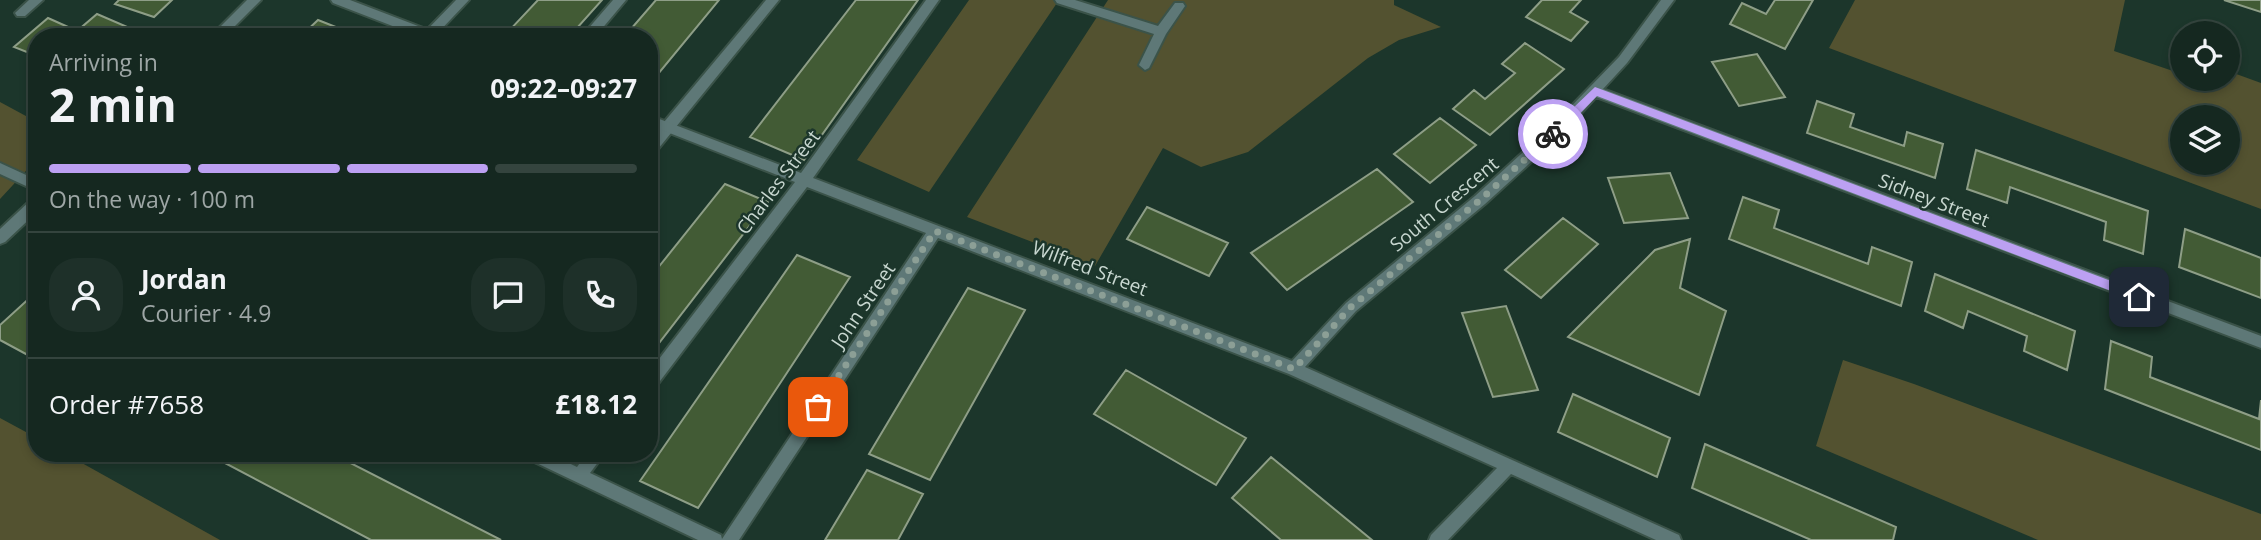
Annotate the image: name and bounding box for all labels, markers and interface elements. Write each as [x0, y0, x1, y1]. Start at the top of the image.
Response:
map controls [2170, 21, 2240, 175]
button: locate [2170, 21, 2240, 91]
text: Arriving in [49, 46, 158, 78]
text: 09:22–09:27 [490, 70, 637, 106]
text: 2 min [49, 73, 177, 135]
courier [1518, 99, 1588, 169]
button: layers [2170, 105, 2240, 175]
icon: bike [1534, 115, 1572, 153]
street label: Charles Street [730, 124, 826, 240]
street label: South Crescent [1384, 151, 1504, 257]
street label: Sidney Street [1875, 167, 1993, 233]
text: On the way · 100 m [49, 183, 255, 215]
street label: Wilfred Street [1029, 234, 1152, 302]
street label: John Street [824, 257, 901, 354]
button: person [49, 258, 123, 332]
button: chat [471, 258, 545, 332]
button: phone [563, 258, 637, 332]
text: Jordan [141, 261, 227, 297]
pin [2109, 267, 2169, 327]
icon: home [2120, 278, 2158, 316]
text: Courier · 4.9 [141, 297, 271, 329]
pin [788, 377, 848, 437]
text: Order #7658 [49, 386, 204, 422]
text: £18.12 [555, 386, 637, 422]
icon: bag [799, 388, 837, 426]

